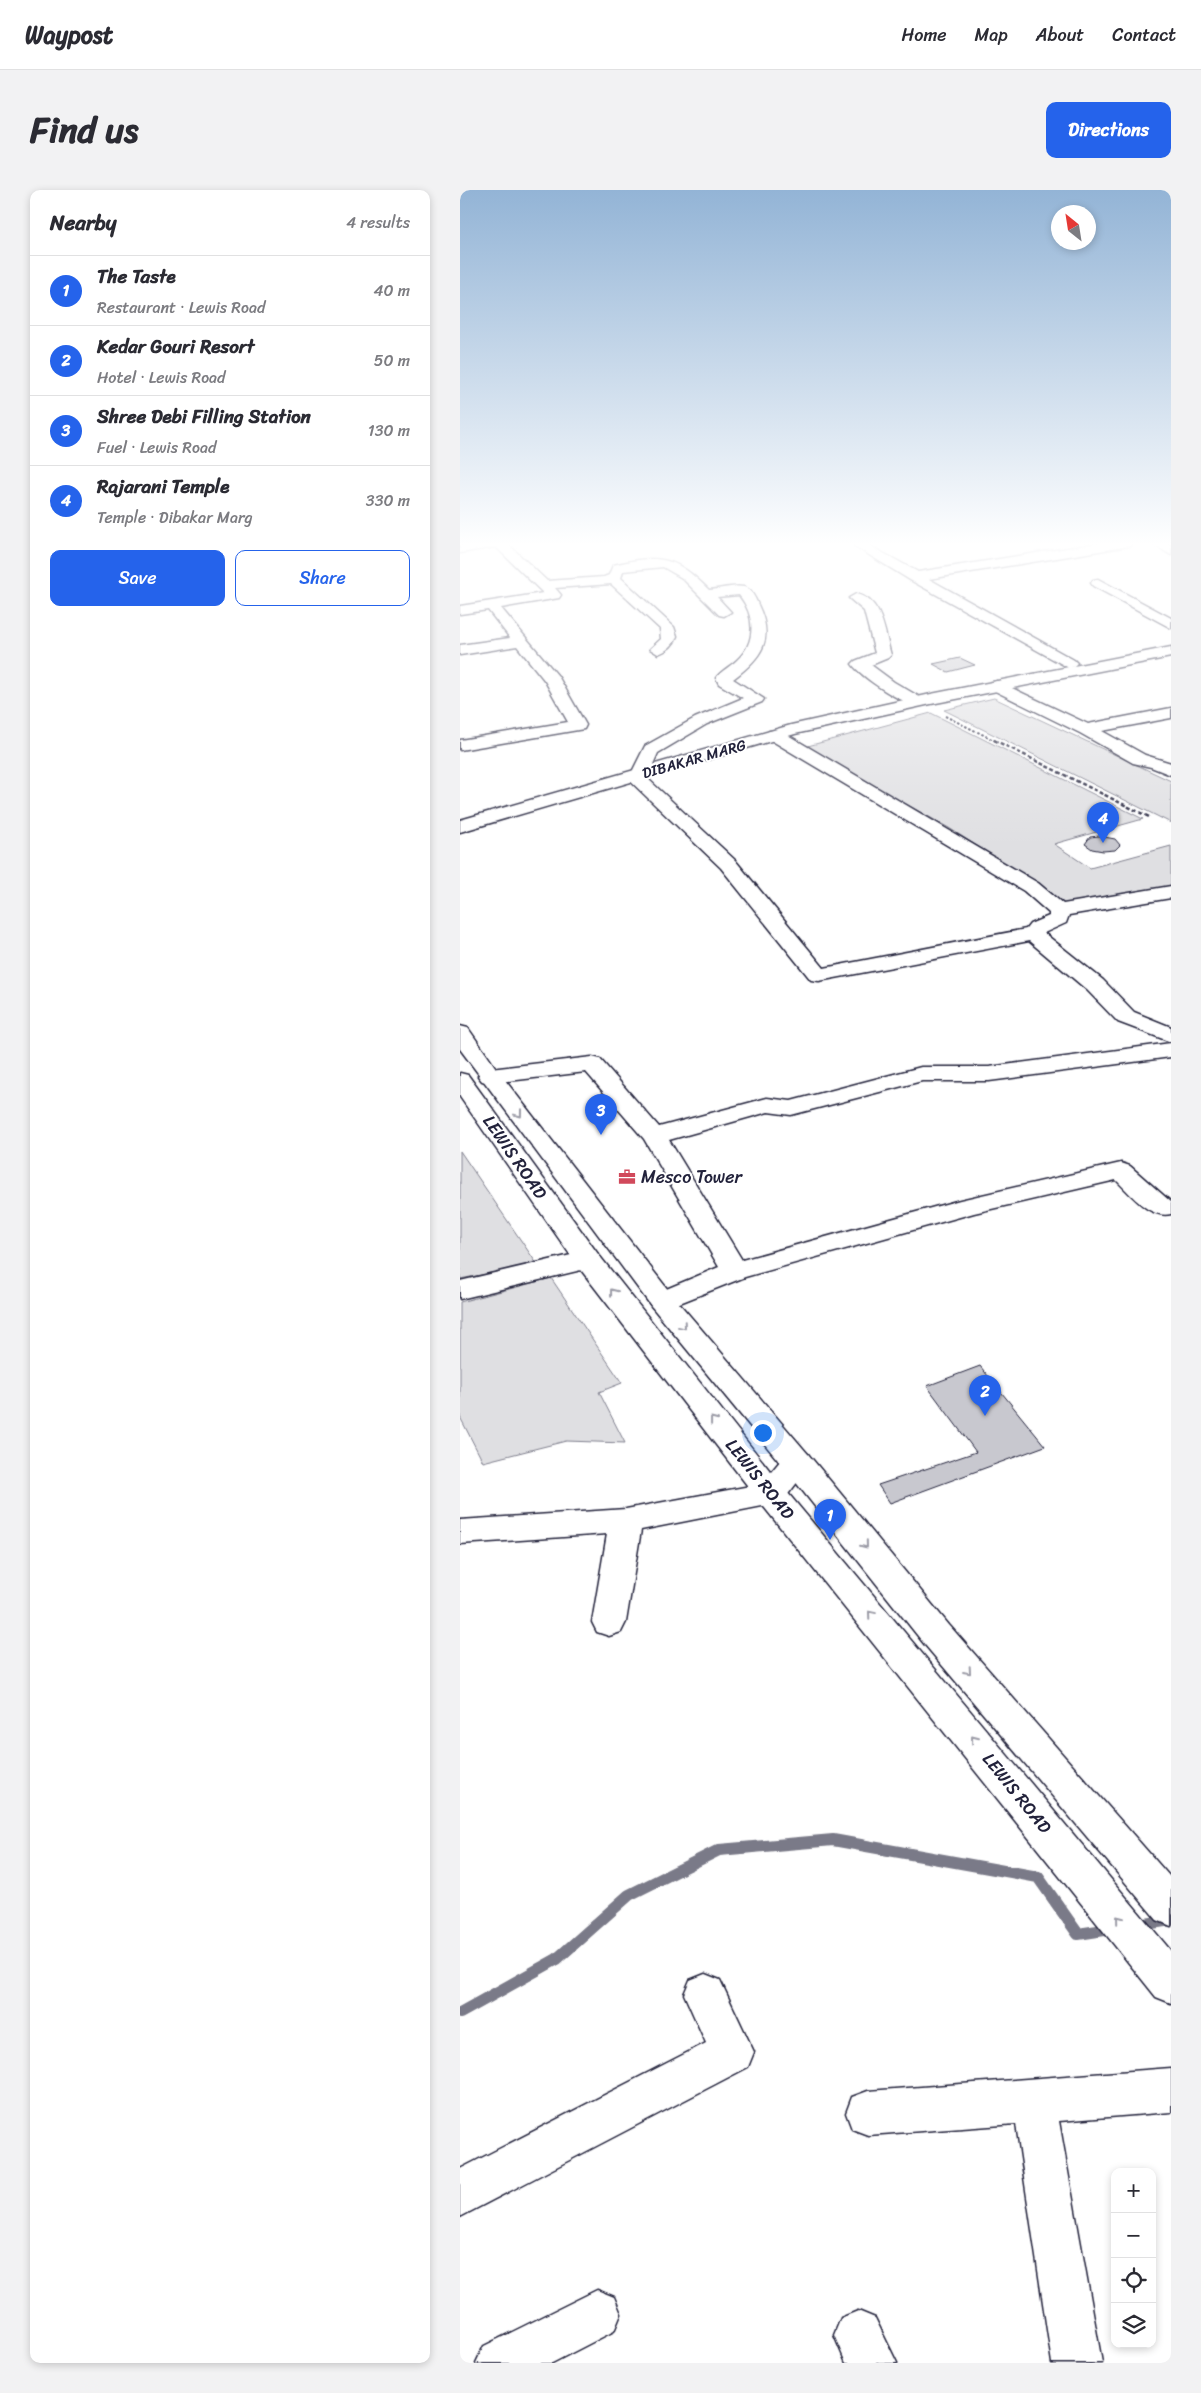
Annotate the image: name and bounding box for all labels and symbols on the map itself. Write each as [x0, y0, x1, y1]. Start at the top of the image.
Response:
north arrow [1051, 205, 1096, 250]
street label: DIBAKAR MARG [639, 732, 750, 786]
pin: 4 [1087, 802, 1119, 843]
pin: 3 [585, 1094, 617, 1135]
street label: LEWIS ROAD [474, 1108, 556, 1206]
one-way arrow [514, 1109, 523, 1118]
place label: Mesco Tower [641, 1161, 744, 1193]
office icon: Mesco Tower [617, 1167, 637, 1187]
one-way arrow [610, 1289, 618, 1298]
one-way arrow [677, 1320, 685, 1329]
pin: 2 [969, 1375, 1001, 1416]
one-way arrow [710, 1416, 719, 1425]
your location [750, 1420, 776, 1446]
street label: LEWIS ROAD [717, 1431, 803, 1527]
pin: 1 [814, 1499, 846, 1540]
one-way arrow [859, 1540, 868, 1549]
one-way arrow [867, 1610, 876, 1619]
one-way arrow [962, 1665, 971, 1674]
one-way arrow [971, 1736, 979, 1745]
street label: LEWIS ROAD [974, 1745, 1060, 1841]
one-way arrow [1117, 1916, 1125, 1925]

